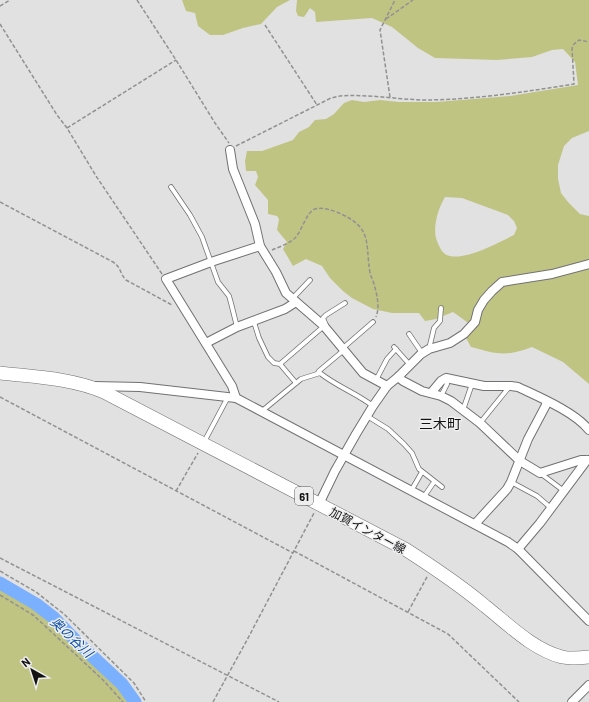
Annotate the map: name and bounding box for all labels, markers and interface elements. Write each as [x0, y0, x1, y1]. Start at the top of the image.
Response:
district label: 三木町 [419, 415, 461, 432]
road number: 61 [295, 487, 313, 505]
street label: 加賀インター線 [328, 504, 408, 556]
water label: 奥の谷川 [48, 613, 98, 662]
north arrow [12, 650, 52, 690]
text: N [18, 654, 32, 669]

